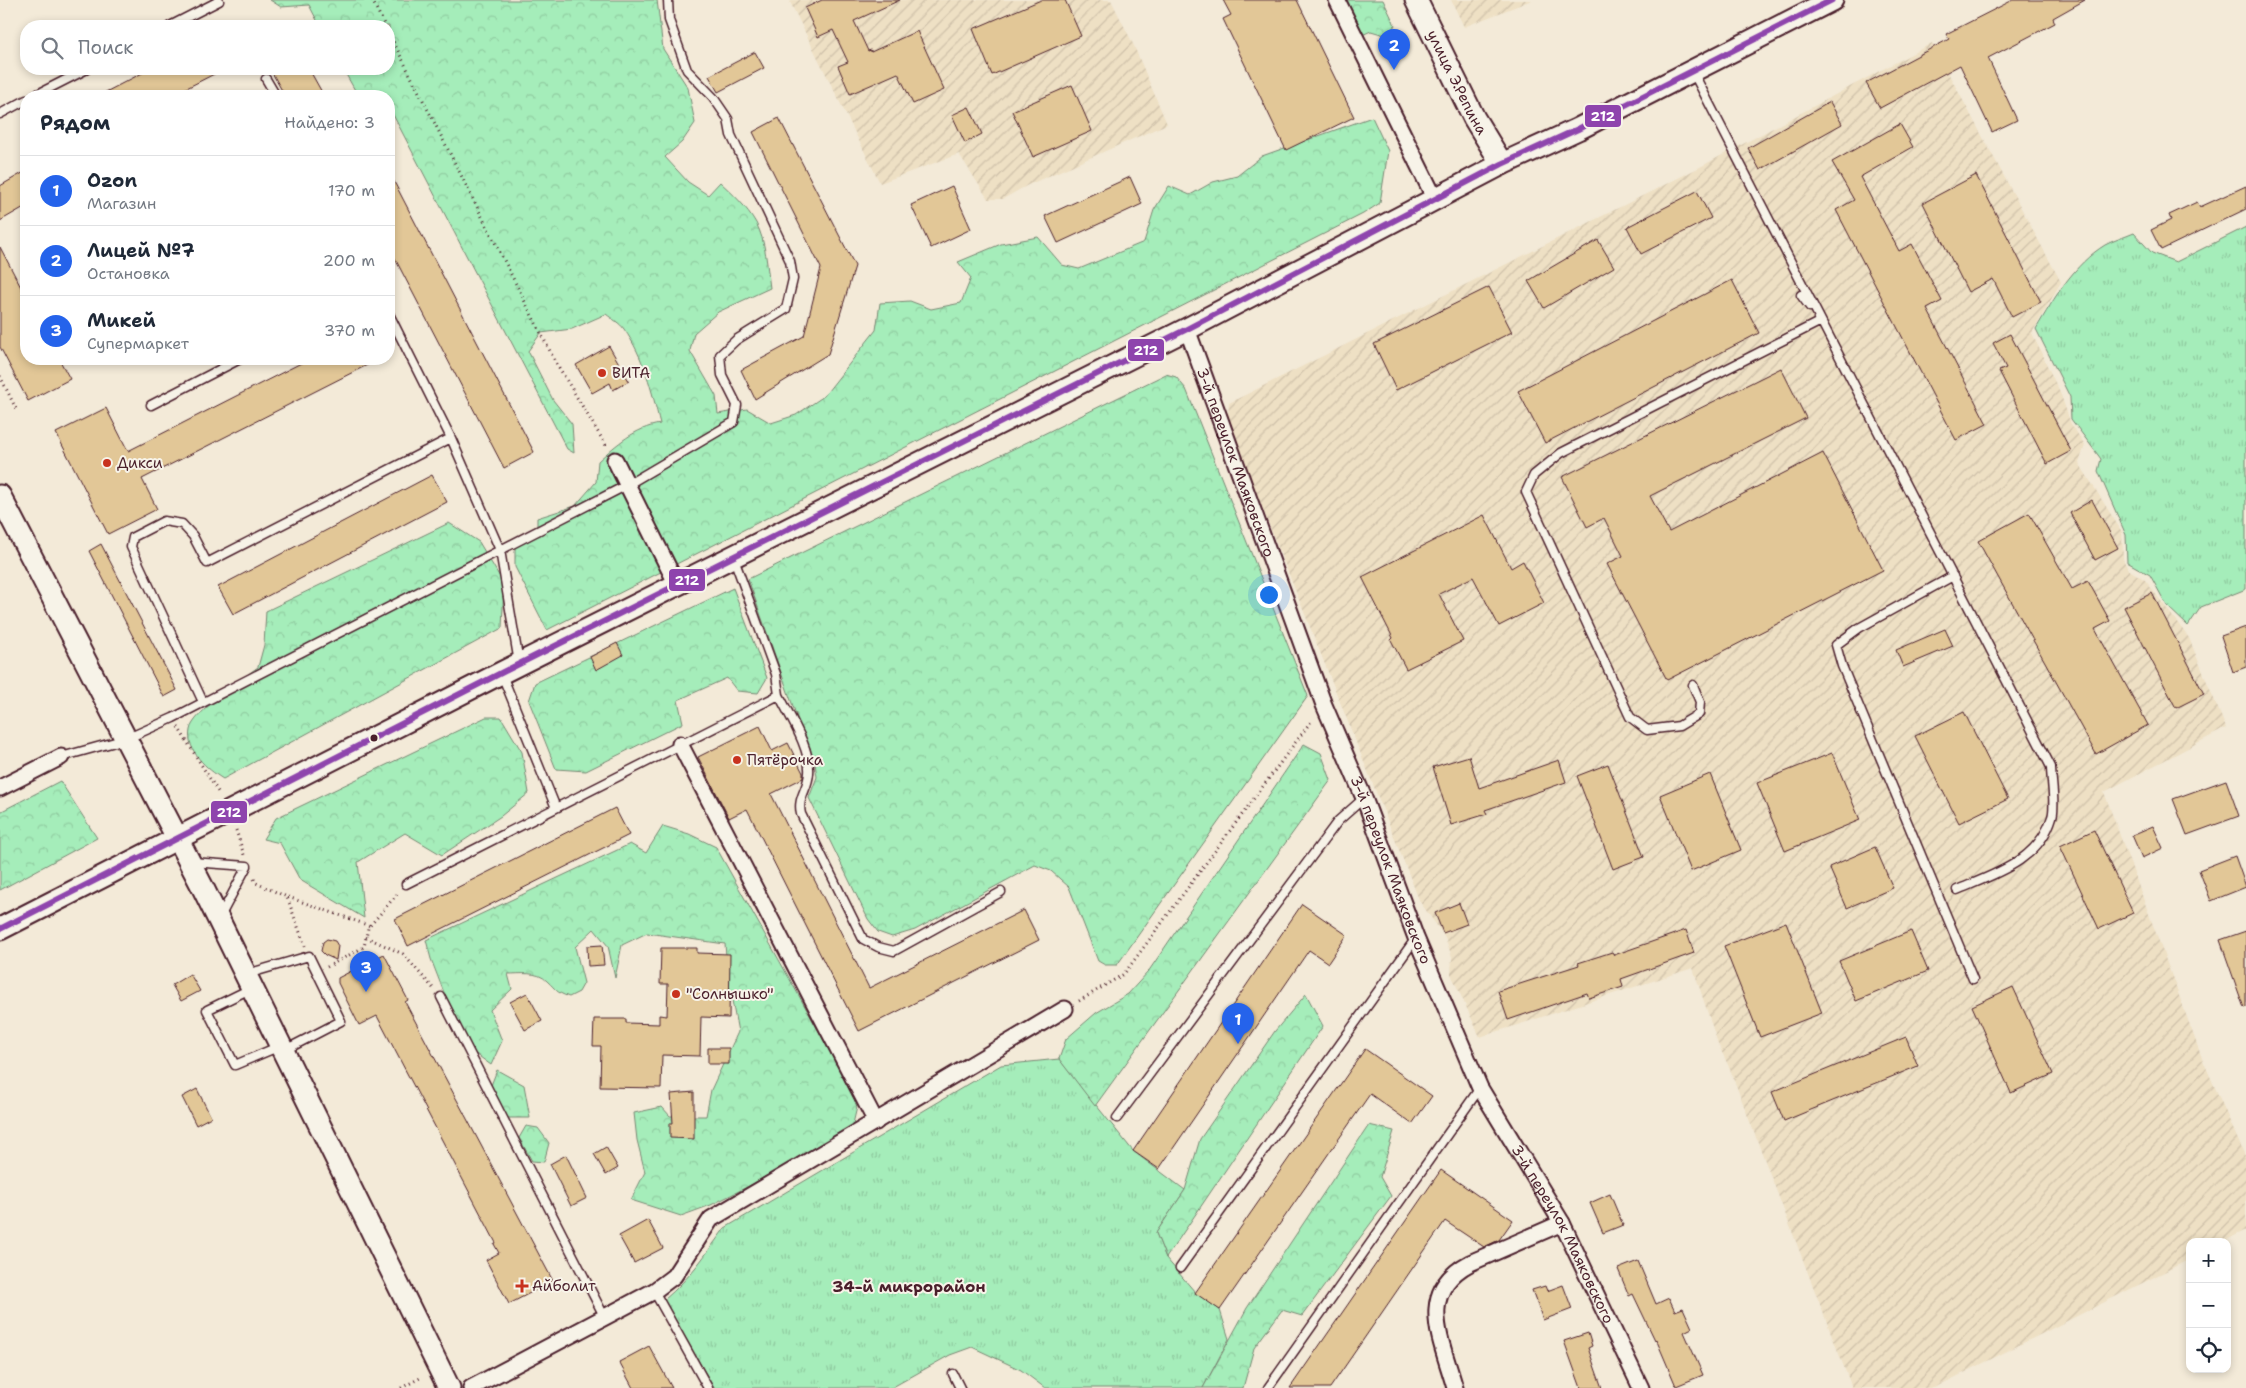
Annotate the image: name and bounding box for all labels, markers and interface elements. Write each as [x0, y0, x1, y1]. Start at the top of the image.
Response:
search box [20, 20, 395, 75]
street label: улица Э.Репина [1422, 27, 1492, 139]
pin: 2 [1378, 29, 1410, 70]
icon: search [38, 34, 66, 62]
text: Поиск [78, 35, 133, 60]
line badge: 212 [1584, 104, 1622, 128]
text: 212 [1591, 107, 1616, 125]
text: Рядом [40, 109, 110, 137]
text: Найдено: 3 [284, 112, 375, 133]
text: Ozon [87, 168, 137, 193]
text: 1 [52, 180, 60, 201]
text: 170 m [328, 180, 375, 201]
text: Магазин [87, 193, 156, 214]
text: Лицей №7 [87, 238, 194, 263]
text: 2 [50, 250, 62, 271]
text: 200 m [323, 250, 375, 271]
text: Остановка [87, 263, 170, 284]
text: Микей [87, 308, 156, 333]
text: 3 [50, 320, 62, 341]
text: 370 m [324, 320, 375, 341]
text: Супермаркет [87, 333, 189, 354]
line badge: 212 [1127, 338, 1165, 362]
text: 212 [1134, 341, 1159, 359]
place label: ВИТА [612, 363, 650, 383]
street label: 3-й переулок Маяковского [1192, 365, 1279, 560]
marker: ВИТА [596, 367, 608, 379]
place label: Дикси [117, 453, 163, 473]
marker: Дикси [101, 457, 113, 469]
line badge: 212 [668, 568, 706, 592]
text: 212 [675, 571, 700, 589]
your location [1256, 582, 1282, 608]
unlabelled marker [369, 733, 379, 743]
place label: Пятёрочка [747, 750, 824, 770]
marker: Пятёрочка [731, 754, 743, 766]
street label: 3-й переулок Маяковского [1346, 772, 1436, 967]
line badge: 212 [210, 800, 248, 824]
text: 212 [217, 803, 242, 821]
pin: 3 [350, 951, 382, 992]
place label: "Солнышко" [686, 984, 774, 1004]
marker: "Солнышко" [670, 988, 682, 1000]
pin: 1 [1222, 1003, 1254, 1044]
street label: 3-й переулок Маяковского [1507, 1141, 1619, 1327]
map controls [2186, 1238, 2231, 1373]
button: + [2186, 1238, 2231, 1283]
place label: Айболит [532, 1276, 596, 1296]
district label: 34-й микрорайон [832, 1276, 986, 1297]
marker: Айболит [516, 1280, 528, 1292]
button: − [2186, 1283, 2231, 1328]
button: locate [2186, 1328, 2231, 1373]

